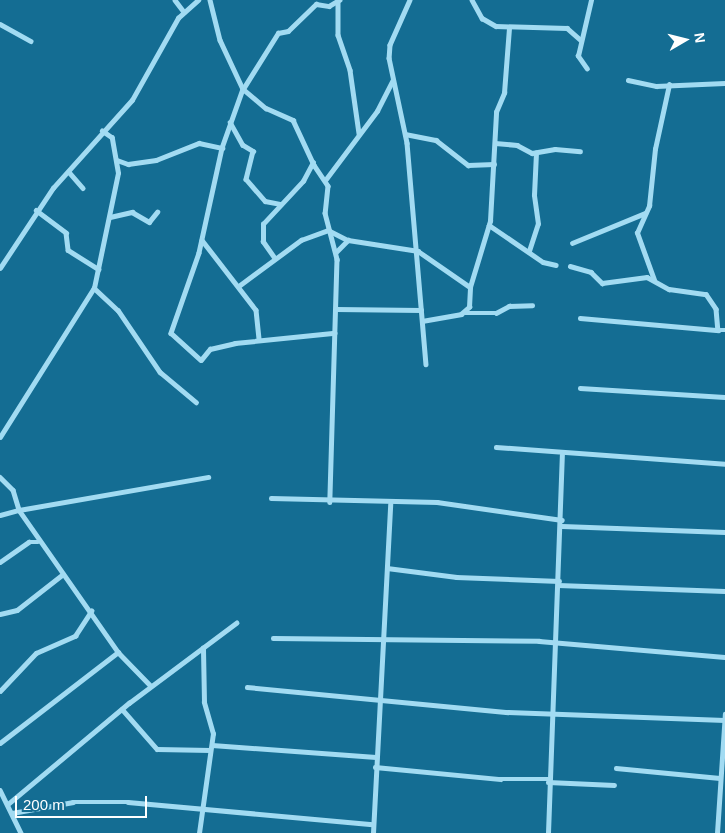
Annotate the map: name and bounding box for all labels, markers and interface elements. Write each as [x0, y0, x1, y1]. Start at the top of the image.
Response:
north arrow [660, 15, 710, 65]
text: N [691, 32, 708, 44]
scale bar [18, 786, 150, 818]
text: 200 m [23, 796, 65, 813]

